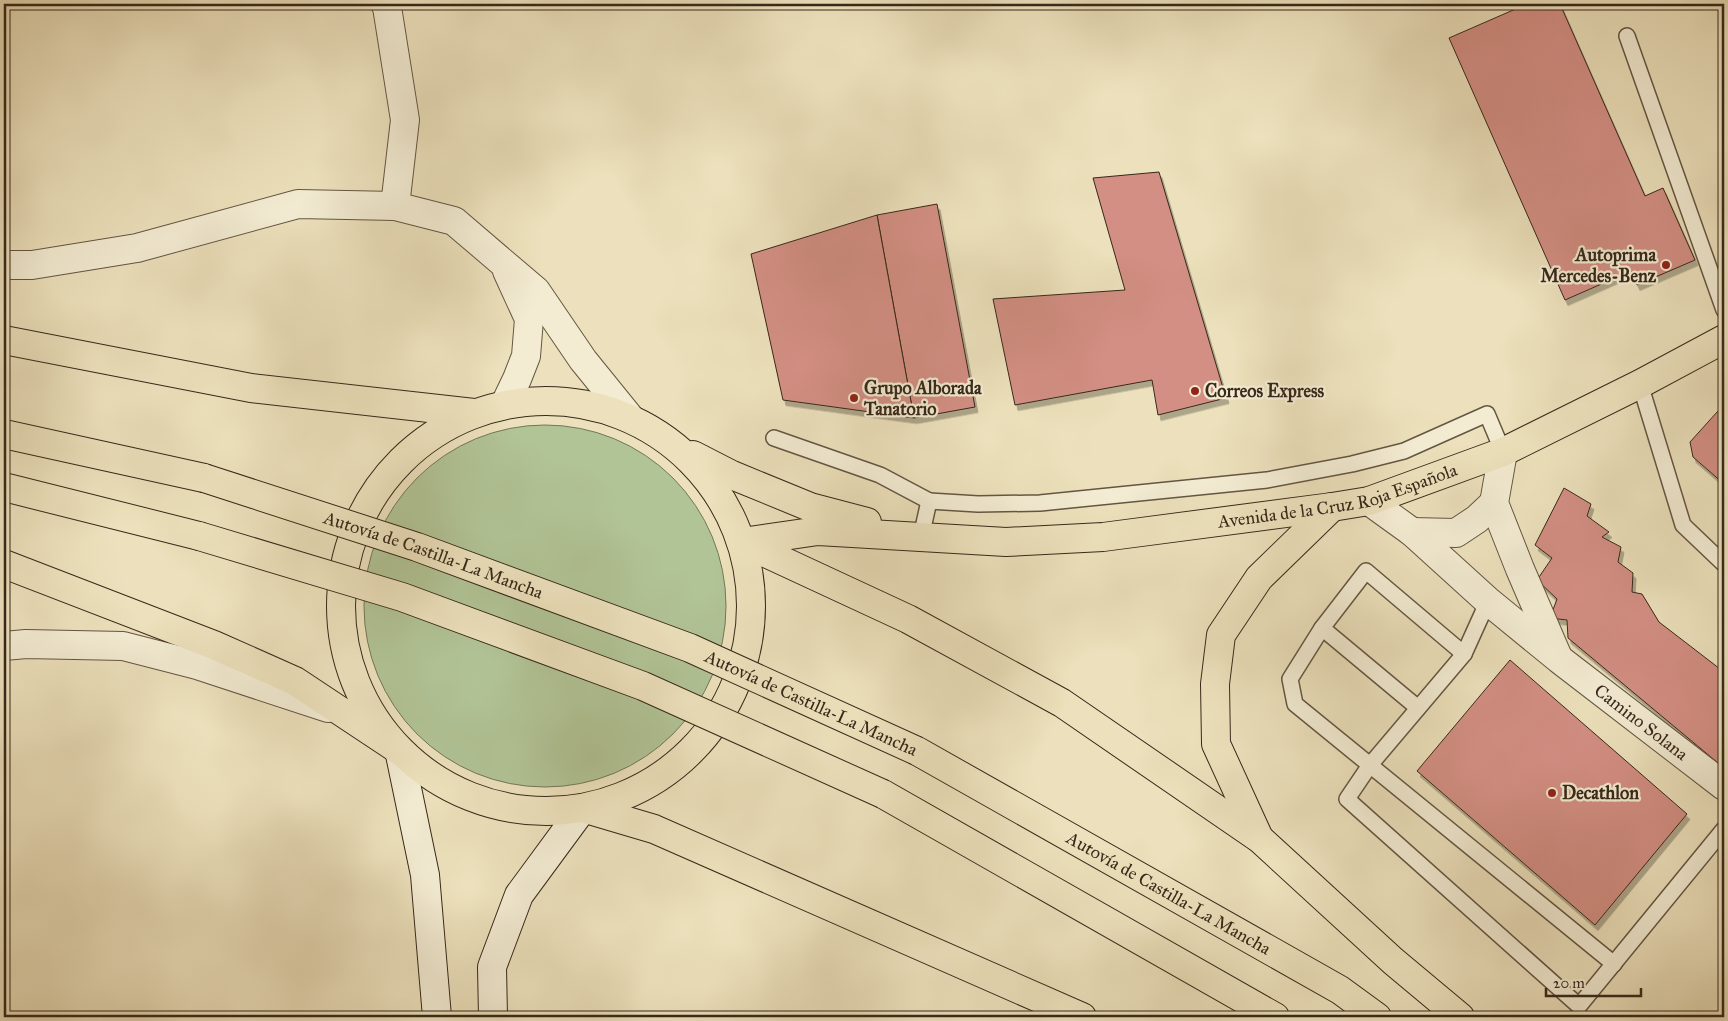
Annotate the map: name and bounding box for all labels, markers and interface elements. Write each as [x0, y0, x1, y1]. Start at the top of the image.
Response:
place label: Autoprima Mercedes-Benz [1540, 244, 1657, 287]
marker: Autoprima Mercedes-Benz [1660, 259, 1672, 271]
place label: Grupo Alborada Tanatorio [863, 377, 982, 420]
place label: Correos Express [1205, 380, 1324, 403]
marker: Correos Express [1189, 385, 1201, 397]
marker: Grupo Alborada Tanatorio [848, 392, 860, 404]
street label: Avenida de la Cruz Roja Española [1216, 459, 1461, 533]
street label: Autovía de Castilla-La Mancha [320, 506, 547, 604]
street label: Autovía de Castilla-La Mancha [700, 645, 921, 761]
street label: Camino Solana [1590, 679, 1693, 765]
place label: Decathlon [1562, 782, 1639, 804]
marker: Decathlon [1546, 787, 1558, 799]
street label: Autovía de Castilla-La Mancha [1062, 826, 1275, 960]
scale bar [1546, 966, 1640, 998]
text: 20 m [1553, 974, 1585, 992]

